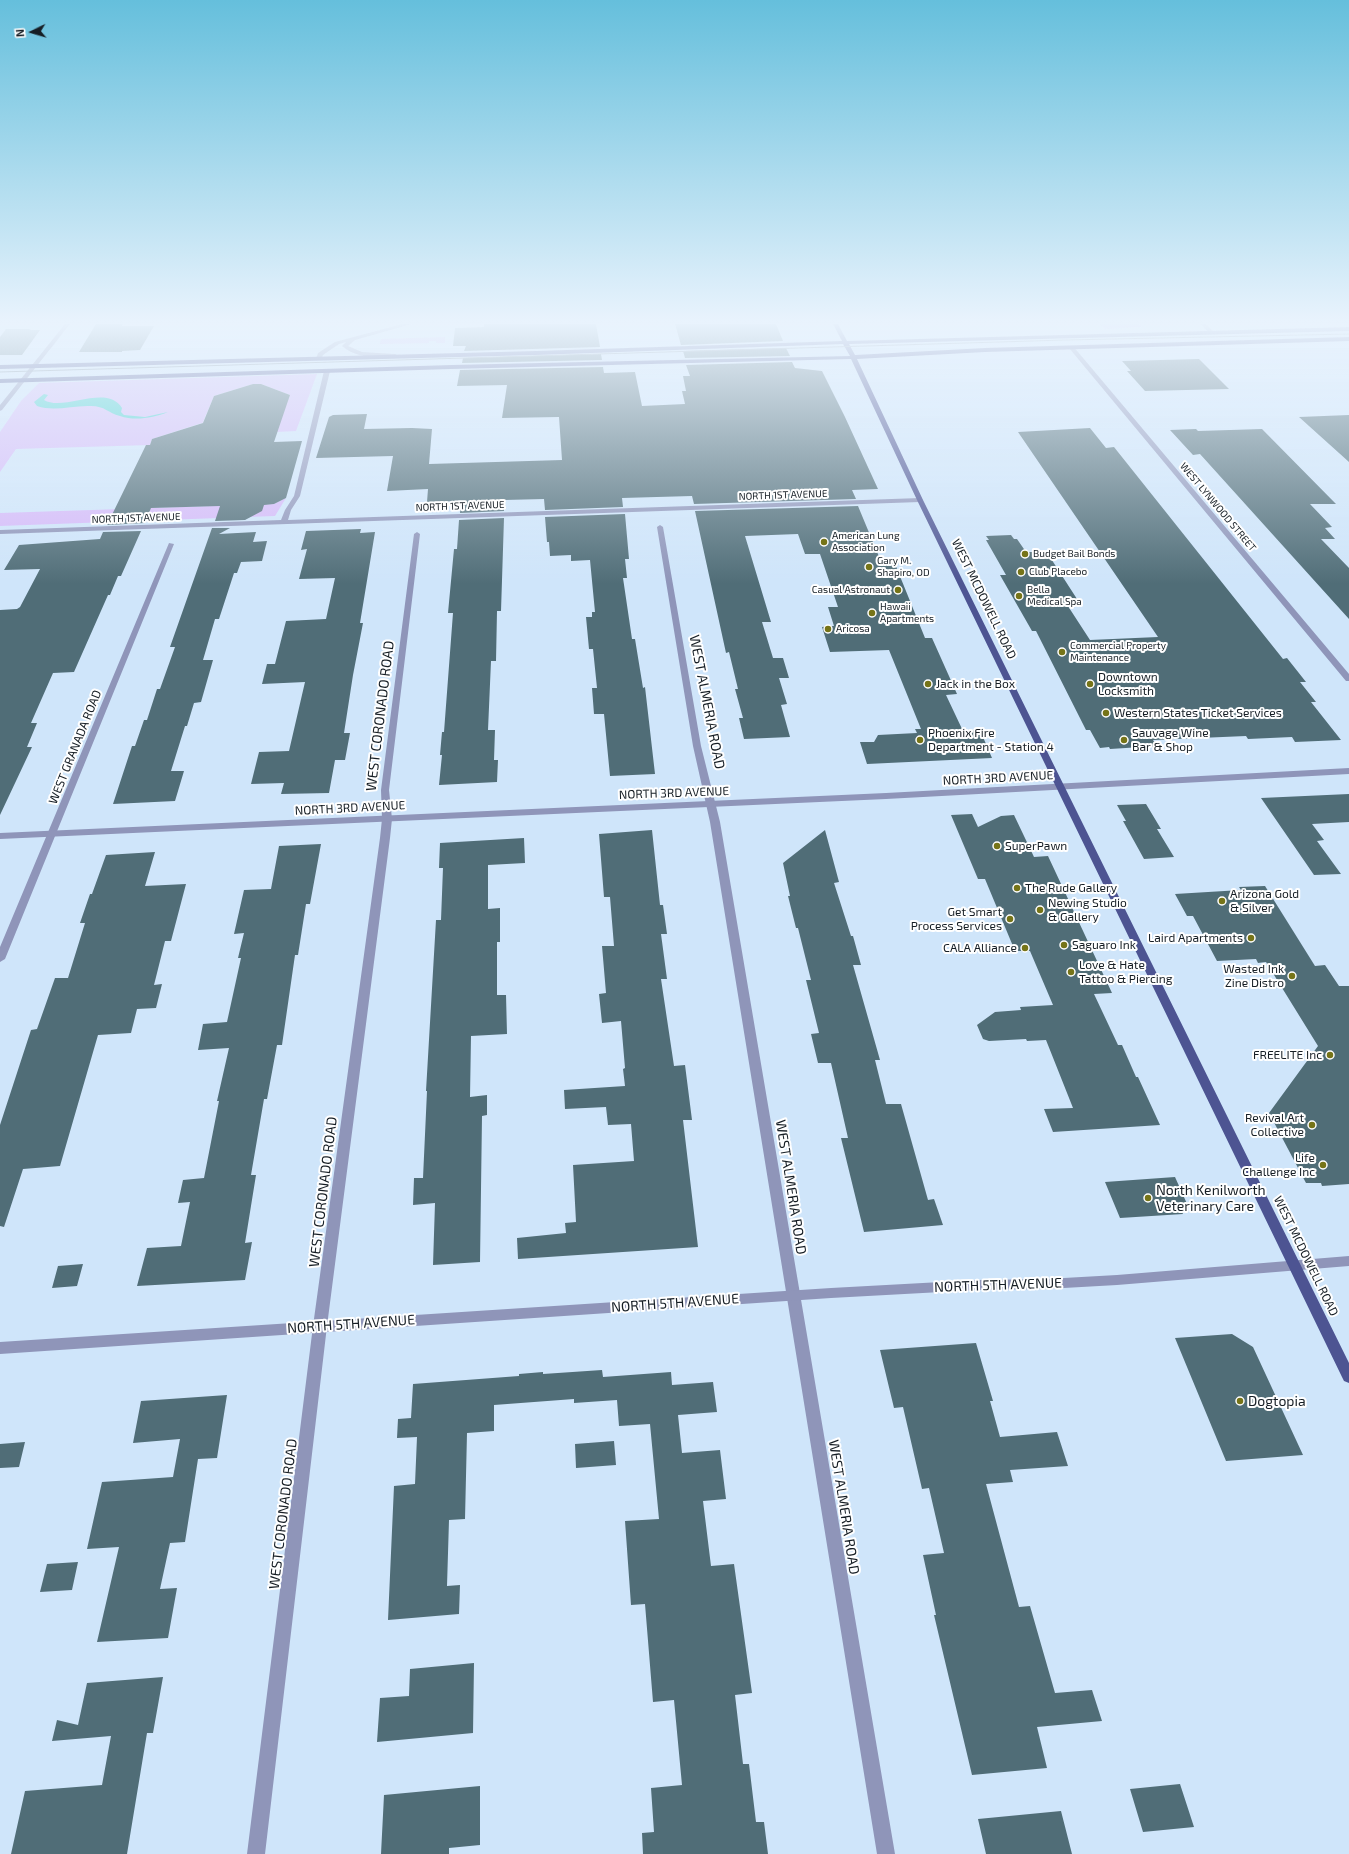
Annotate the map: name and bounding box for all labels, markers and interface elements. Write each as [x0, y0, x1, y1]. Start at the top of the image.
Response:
north arrow [12, 12, 52, 52]
text: N [13, 29, 26, 38]
street label: WEST LYNWOOD STREET [1177, 460, 1259, 554]
street label: NORTH 1ST AVENUE [738, 487, 828, 503]
street label: NORTH 1ST AVENUE [415, 498, 505, 514]
street label: NORTH 1ST AVENUE [91, 510, 181, 526]
place label: American Lung Association [832, 530, 899, 554]
marker: American Lung Association [819, 537, 829, 547]
street label: WEST MCDOWELL ROAD [949, 537, 1019, 661]
place label: Budget Bail Bonds [1033, 548, 1115, 560]
marker: Budget Bail Bonds [1020, 549, 1030, 559]
place label: Gary M. Shapiro, OD [877, 555, 930, 578]
marker: Gary M. Shapiro, OD [864, 562, 874, 572]
place label: Club Placebo [1029, 566, 1087, 578]
marker: Club Placebo [1016, 567, 1026, 577]
place label: Casual Astronaut [812, 584, 890, 596]
place label: Bella Medical Spa [1027, 584, 1082, 608]
marker: Casual Astronaut [893, 585, 903, 595]
marker: Bella Medical Spa [1014, 591, 1024, 601]
place label: Hawaii Apartments [880, 601, 934, 624]
marker: Hawaii Apartments [867, 608, 877, 618]
place label: Aricosa [836, 623, 870, 635]
marker: Aricosa [823, 624, 833, 634]
street label: WEST ALMERIA ROAD [686, 633, 728, 771]
street label: WEST CORONADO ROAD [362, 640, 398, 792]
place label: Commercial Property Maintenance [1070, 640, 1166, 664]
marker: Commercial Property Maintenance [1057, 647, 1067, 657]
place label: Downtown Locksmith [1098, 670, 1158, 698]
place label: Jack in the Box [936, 677, 1015, 691]
marker: Jack in the Box [923, 679, 933, 689]
marker: Downtown Locksmith [1085, 679, 1095, 689]
street label: WEST GRANADA ROAD [46, 688, 104, 806]
place label: Western States Ticket Services [1114, 706, 1282, 720]
marker: Western States Ticket Services [1101, 708, 1111, 718]
place label: Phoenix Fire Department - Station 4 [928, 726, 1054, 754]
place label: Sauvage Wine Bar & Shop [1132, 726, 1209, 754]
marker: Phoenix Fire Department - Station 4 [915, 735, 925, 745]
marker: Sauvage Wine Bar & Shop [1119, 735, 1129, 745]
street label: NORTH 3RD AVENUE [942, 768, 1054, 788]
street label: NORTH 3RD AVENUE [619, 784, 729, 802]
street label: NORTH 3RD AVENUE [294, 798, 406, 818]
place label: SuperPawn [1005, 839, 1067, 853]
marker: SuperPawn [992, 841, 1002, 851]
place label: The Rude Gallery [1025, 881, 1117, 895]
marker: The Rude Gallery [1012, 883, 1022, 893]
place label: Arizona Gold & Silver [1230, 887, 1299, 915]
place label: Newing Studio & Gallery [1048, 896, 1127, 924]
marker: Arizona Gold & Silver [1217, 896, 1227, 906]
place label: Get Smart Process Services [911, 905, 1002, 933]
marker: Newing Studio & Gallery [1035, 905, 1045, 915]
marker: Get Smart Process Services [1005, 914, 1015, 924]
place label: Laird Apartments [1148, 931, 1243, 945]
marker: Laird Apartments [1246, 933, 1256, 943]
place label: Saguaro Ink [1072, 938, 1136, 952]
marker: Saguaro Ink [1059, 940, 1069, 950]
place label: CALA Alliance [943, 941, 1017, 955]
marker: CALA Alliance [1020, 943, 1030, 953]
place label: Love & Hate Tattoo & Piercing [1079, 958, 1172, 986]
place label: Wasted Ink Zine Distro [1223, 962, 1284, 990]
marker: Love & Hate Tattoo & Piercing [1066, 967, 1076, 977]
marker: Wasted Ink Zine Distro [1287, 971, 1297, 981]
place label: FREELITE Inc [1253, 1048, 1322, 1062]
marker: FREELITE Inc [1325, 1050, 1335, 1060]
place label: Revival Art Collective [1245, 1111, 1304, 1139]
street label: WEST CORONADO ROAD [305, 1116, 341, 1268]
street label: WEST ALMERIA ROAD [772, 1118, 810, 1256]
marker: Revival Art Collective [1307, 1120, 1317, 1130]
place label: Life Challenge Inc [1242, 1151, 1315, 1179]
marker: Life Challenge Inc [1318, 1160, 1328, 1170]
place label: North Kenilworth Veterinary Care [1156, 1182, 1266, 1214]
marker: North Kenilworth Veterinary Care [1143, 1193, 1153, 1203]
street label: WEST MCDOWELL ROAD [1271, 1194, 1341, 1318]
street label: NORTH 5TH AVENUE [934, 1274, 1062, 1296]
street label: NORTH 5TH AVENUE [611, 1290, 739, 1316]
street label: NORTH 5TH AVENUE [287, 1311, 415, 1337]
place label: Dogtopia [1248, 1393, 1306, 1409]
marker: Dogtopia [1235, 1396, 1245, 1406]
street label: WEST CORONADO ROAD [265, 1438, 301, 1590]
street label: WEST ALMERIA ROAD [825, 1438, 863, 1576]

